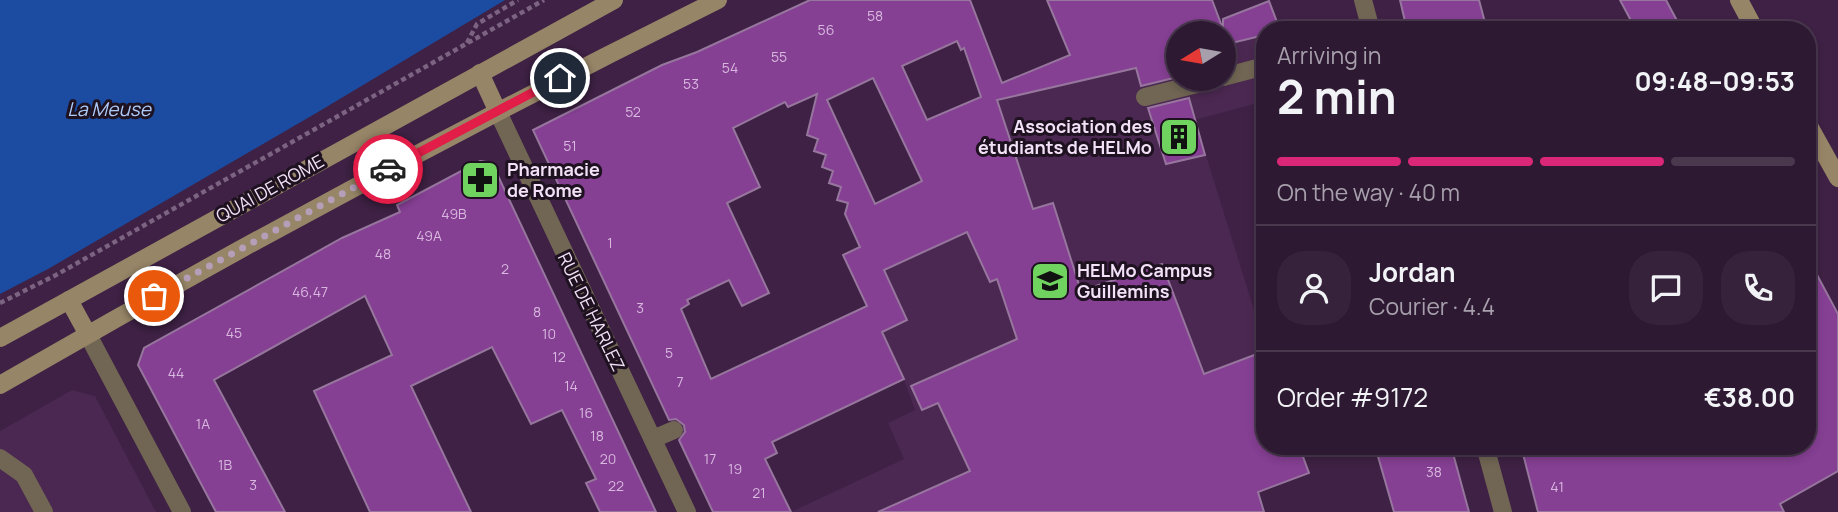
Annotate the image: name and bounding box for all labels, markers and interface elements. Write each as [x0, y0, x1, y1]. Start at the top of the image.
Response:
house number: 58 [867, 6, 883, 25]
house number: 56 [818, 20, 834, 39]
north arrow [1166, 21, 1236, 91]
map controls [1166, 21, 1236, 91]
text: Arriving in [1277, 39, 1382, 71]
house number: 55 [771, 47, 787, 66]
pin [530, 48, 590, 108]
house number: 54 [722, 58, 738, 77]
icon: home [541, 59, 579, 97]
text: 09:48–09:53 [1635, 63, 1795, 99]
text: 2 min [1277, 65, 1397, 128]
house number: 53 [683, 74, 699, 93]
water label: La Meuse [67, 96, 153, 122]
house number: 52 [625, 102, 641, 121]
place label: Association des étudiants de HELMo [978, 114, 1152, 159]
building icon: Association des étudiants de HELMo [1158, 116, 1200, 158]
courier [353, 134, 423, 204]
house number: 51 [563, 136, 577, 155]
street label: QUAI DE ROME [211, 149, 328, 228]
icon: car [369, 150, 407, 188]
place label: Pharmacie de Rome [507, 157, 600, 202]
pharmacy icon: Pharmacie de Rome [459, 159, 501, 201]
text: On the way · 40 m [1277, 176, 1460, 208]
house number: 49B [441, 204, 467, 223]
house number: 49A [416, 226, 442, 245]
house number: 1 [607, 233, 613, 252]
house number: 48 [375, 244, 391, 263]
street label: RUE DE HARLEZ [553, 248, 631, 375]
button: person [1277, 251, 1351, 325]
button: chat [1629, 251, 1703, 325]
button: phone [1721, 251, 1795, 325]
text: Jordan [1369, 254, 1455, 290]
place label: HELMo Campus Guillemins [1077, 258, 1212, 303]
house number: 2 [501, 259, 509, 278]
school or university icon: HELMo Campus Guillemins [1029, 260, 1071, 302]
pin [124, 266, 184, 326]
icon: bag [135, 277, 173, 315]
house number: 46,47 [292, 282, 328, 301]
text: Courier · 4.4 [1369, 290, 1495, 322]
house number: 3 [636, 298, 644, 317]
house number: 8 [533, 302, 541, 321]
house number: 45 [226, 323, 242, 342]
house number: 10 [542, 324, 556, 343]
house number: 5 [665, 343, 673, 362]
house number: 12 [552, 347, 566, 366]
house number: 44 [168, 363, 184, 382]
house number: 7 [676, 372, 684, 391]
house number: 14 [564, 376, 578, 395]
text: Order #9172 [1277, 379, 1428, 415]
text: €38.00 [1704, 379, 1795, 415]
house number: 16 [579, 403, 593, 422]
house number: 1A [196, 414, 210, 433]
house number: 18 [590, 426, 604, 445]
house number: 20 [600, 449, 616, 468]
house number: 17 [704, 449, 716, 468]
house number: 1B [218, 455, 232, 474]
house number: 19 [728, 459, 742, 478]
house number: 38 [1426, 462, 1442, 481]
house number: 3 [249, 475, 257, 494]
house number: 22 [608, 476, 624, 495]
house number: 41 [1550, 477, 1564, 496]
house number: 21 [752, 483, 766, 502]

